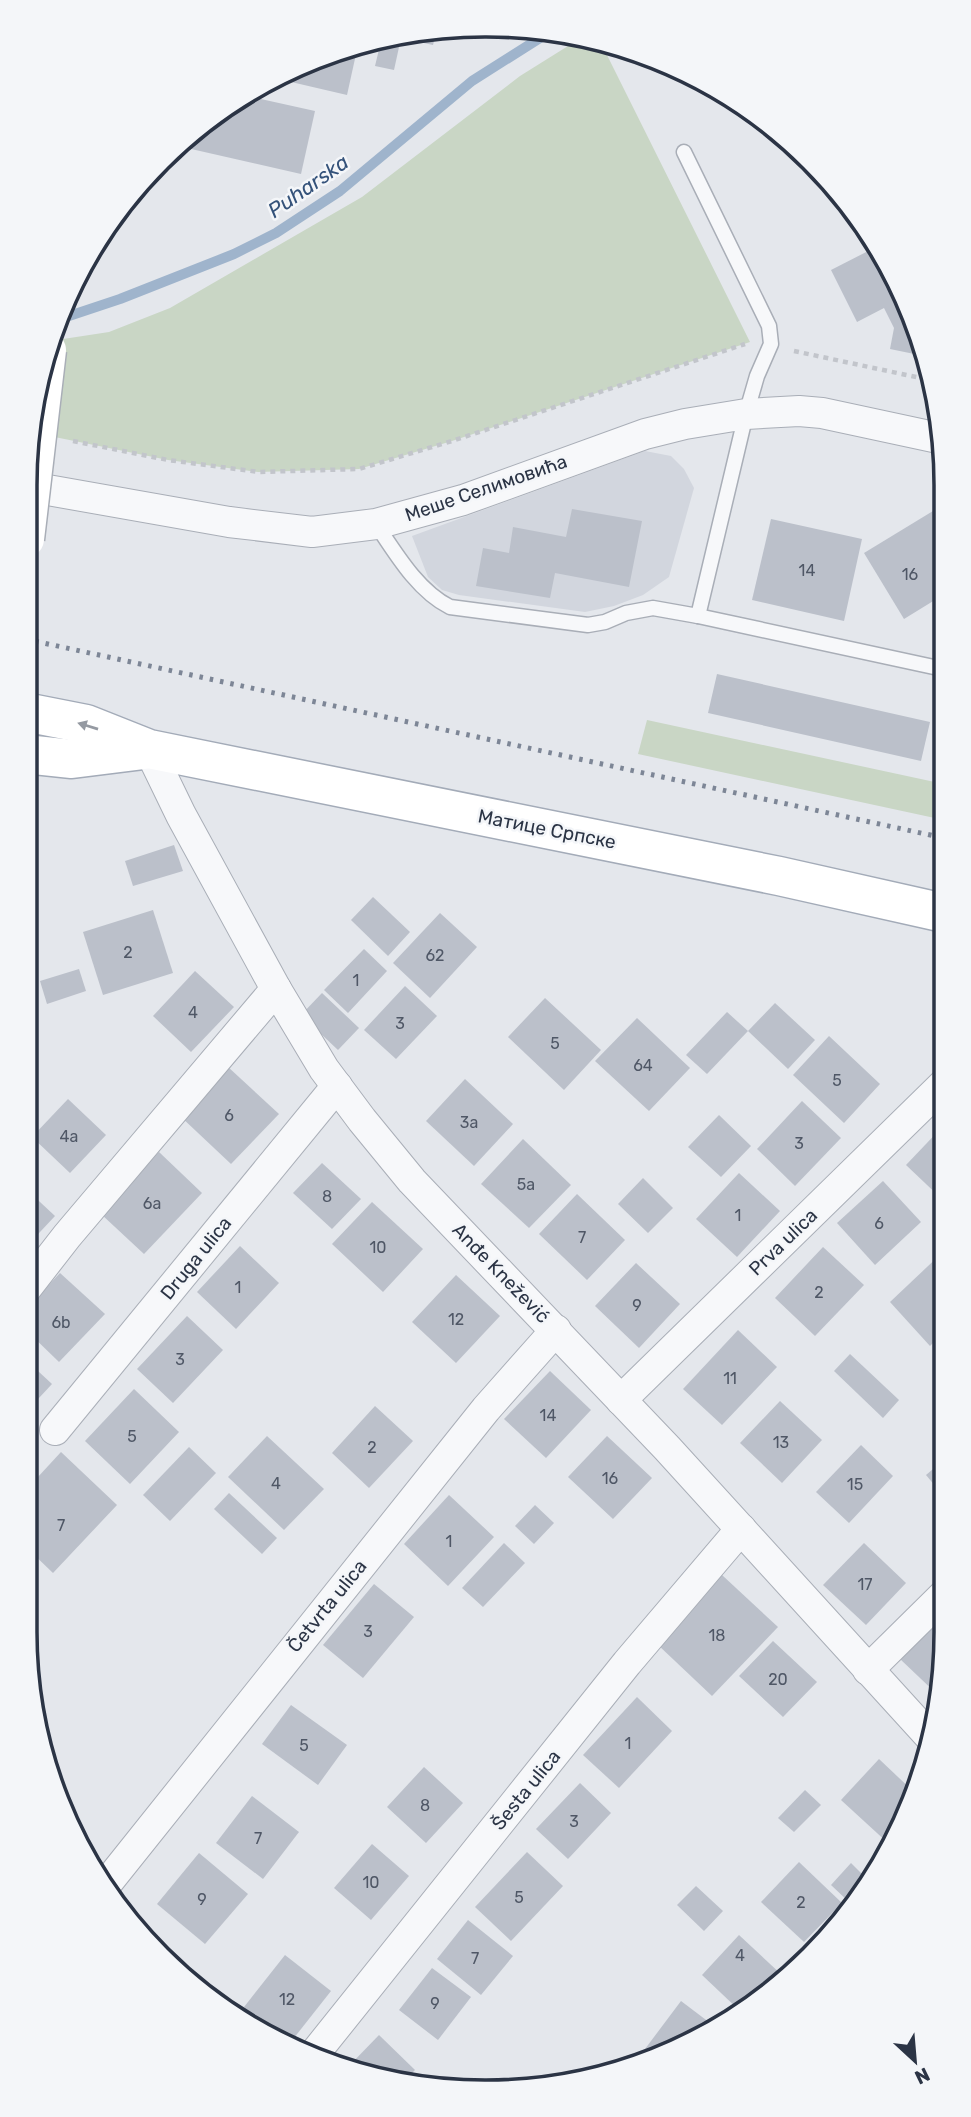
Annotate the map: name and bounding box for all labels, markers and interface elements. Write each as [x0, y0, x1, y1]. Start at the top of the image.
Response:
water label: Puharska [263, 149, 353, 223]
street label: Меше Селимовића [402, 449, 570, 527]
house number: 14 [799, 561, 815, 580]
house number: 16 [902, 565, 919, 584]
one-way arrow [77, 721, 98, 731]
street label: Матице Српске [476, 804, 618, 854]
house number: 2 [123, 943, 133, 962]
house number: 62 [425, 946, 445, 965]
house number: 1 [353, 971, 359, 990]
house number: 4 [188, 1003, 198, 1022]
house number: 3 [395, 1014, 405, 1033]
house number: 5 [550, 1034, 560, 1053]
house number: 64 [633, 1056, 653, 1075]
house number: 5 [832, 1071, 842, 1090]
house number: 6 [224, 1106, 234, 1125]
house number: 3a [460, 1113, 478, 1132]
house number: 4a [60, 1127, 78, 1146]
house number: 3 [794, 1134, 804, 1153]
house number: 5a [517, 1175, 535, 1194]
house number: 8 [322, 1187, 332, 1206]
house number: 6a [143, 1194, 161, 1213]
street label: Prva ulica [744, 1204, 822, 1280]
house number: 1 [735, 1206, 741, 1225]
street label: Druga ulica [156, 1212, 236, 1304]
house number: 6 [874, 1214, 884, 1233]
street label: Anđe Knežević [448, 1218, 554, 1328]
house number: 7 [578, 1228, 586, 1247]
house number: 10 [369, 1238, 387, 1257]
house number: 1 [235, 1278, 241, 1297]
house number: 2 [814, 1283, 824, 1302]
house number: 9 [632, 1296, 642, 1315]
house number: 12 [448, 1310, 464, 1329]
house number: 6b [51, 1313, 71, 1332]
house number: 3 [175, 1350, 185, 1369]
house number: 11 [723, 1369, 737, 1388]
house number: 14 [540, 1406, 556, 1425]
house number: 5 [127, 1427, 137, 1446]
house number: 13 [773, 1433, 789, 1452]
house number: 2 [367, 1438, 377, 1457]
house number: 16 [602, 1469, 619, 1488]
house number: 4 [271, 1474, 281, 1493]
house number: 15 [847, 1475, 863, 1494]
house number: 7 [57, 1516, 65, 1535]
house number: 1 [446, 1532, 452, 1551]
street label: Četvrta ulica [283, 1555, 371, 1657]
house number: 17 [857, 1575, 873, 1594]
house number: 3 [363, 1622, 373, 1641]
house number: 18 [708, 1626, 726, 1645]
house number: 20 [768, 1670, 788, 1689]
house number: 1 [625, 1734, 631, 1753]
house number: 5 [299, 1736, 309, 1755]
street label: Šesta ulica [487, 1745, 565, 1835]
house number: 8 [420, 1796, 430, 1815]
house number: 3 [569, 1812, 579, 1831]
house number: 7 [254, 1829, 262, 1848]
house number: 10 [362, 1873, 380, 1892]
house number: 5 [514, 1888, 524, 1907]
house number: 9 [197, 1890, 207, 1909]
house number: 2 [796, 1893, 806, 1912]
house number: 4 [735, 1946, 745, 1965]
house number: 7 [471, 1949, 479, 1968]
house number: 12 [279, 1990, 295, 2009]
house number: 9 [430, 1994, 440, 2013]
north arrow [880, 2026, 950, 2096]
text: N [911, 2062, 933, 2089]

